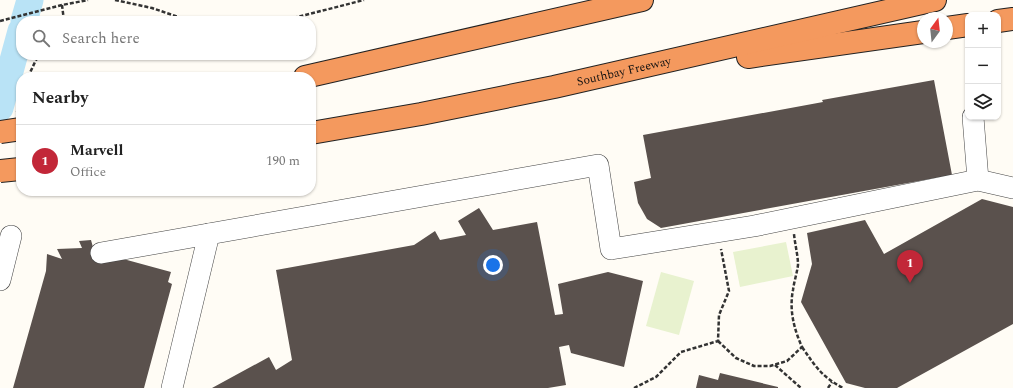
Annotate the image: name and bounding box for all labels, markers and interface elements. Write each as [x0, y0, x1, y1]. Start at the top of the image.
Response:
north arrow [917, 12, 953, 48]
map controls [965, 12, 1001, 120]
button: + [965, 12, 1001, 48]
search box [16, 16, 316, 60]
icon: search [30, 27, 52, 49]
text: Search here [62, 27, 140, 50]
button: − [965, 48, 1001, 84]
street label: Southbay Freeway [575, 51, 674, 92]
button: layers [965, 84, 1001, 120]
text: Nearby [32, 85, 88, 111]
text: Marvell [70, 139, 123, 162]
text: 1 [41, 151, 49, 171]
text: 190 m [266, 151, 300, 171]
text: Office [70, 162, 106, 182]
pin: 1 [897, 250, 923, 283]
your location [483, 255, 503, 275]

